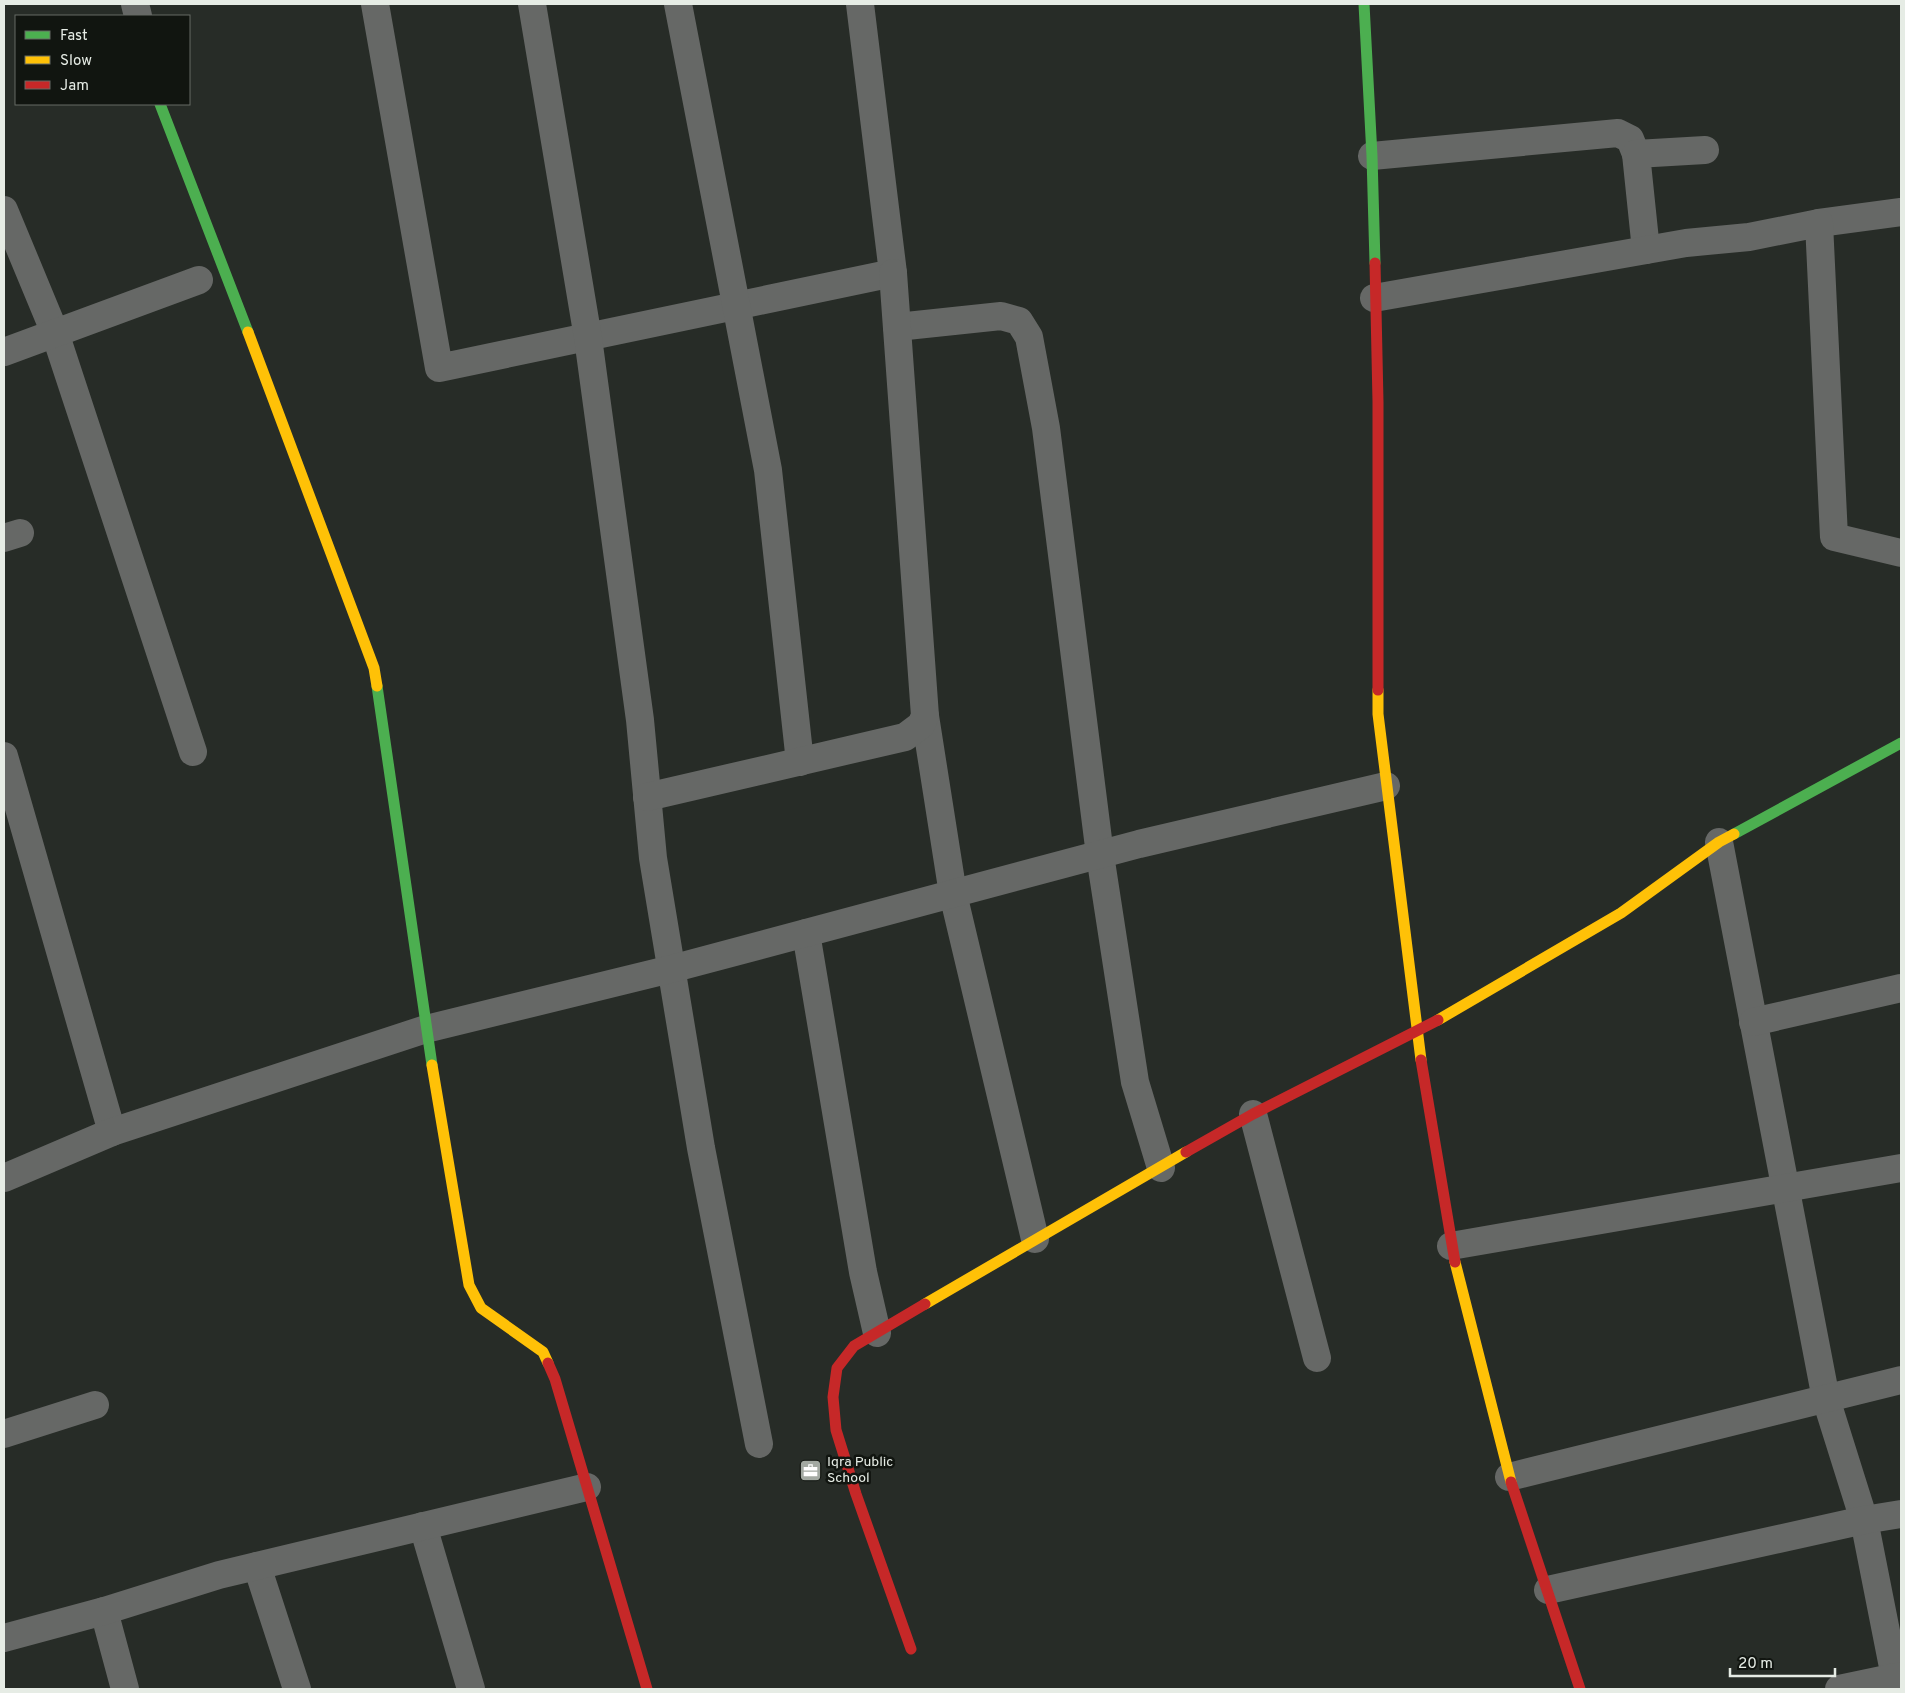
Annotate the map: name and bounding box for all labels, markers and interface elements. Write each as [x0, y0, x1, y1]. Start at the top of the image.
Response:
legend [15, 15, 190, 105]
text: Fast [60, 27, 88, 46]
text: Slow [60, 52, 92, 71]
text: Jam [60, 77, 89, 96]
place label: Iqra Public School [827, 1454, 893, 1487]
office icon: Iqra Public School [799, 1458, 823, 1482]
scale bar [1730, 1646, 1835, 1678]
text: 20 m [1738, 1655, 1773, 1674]

